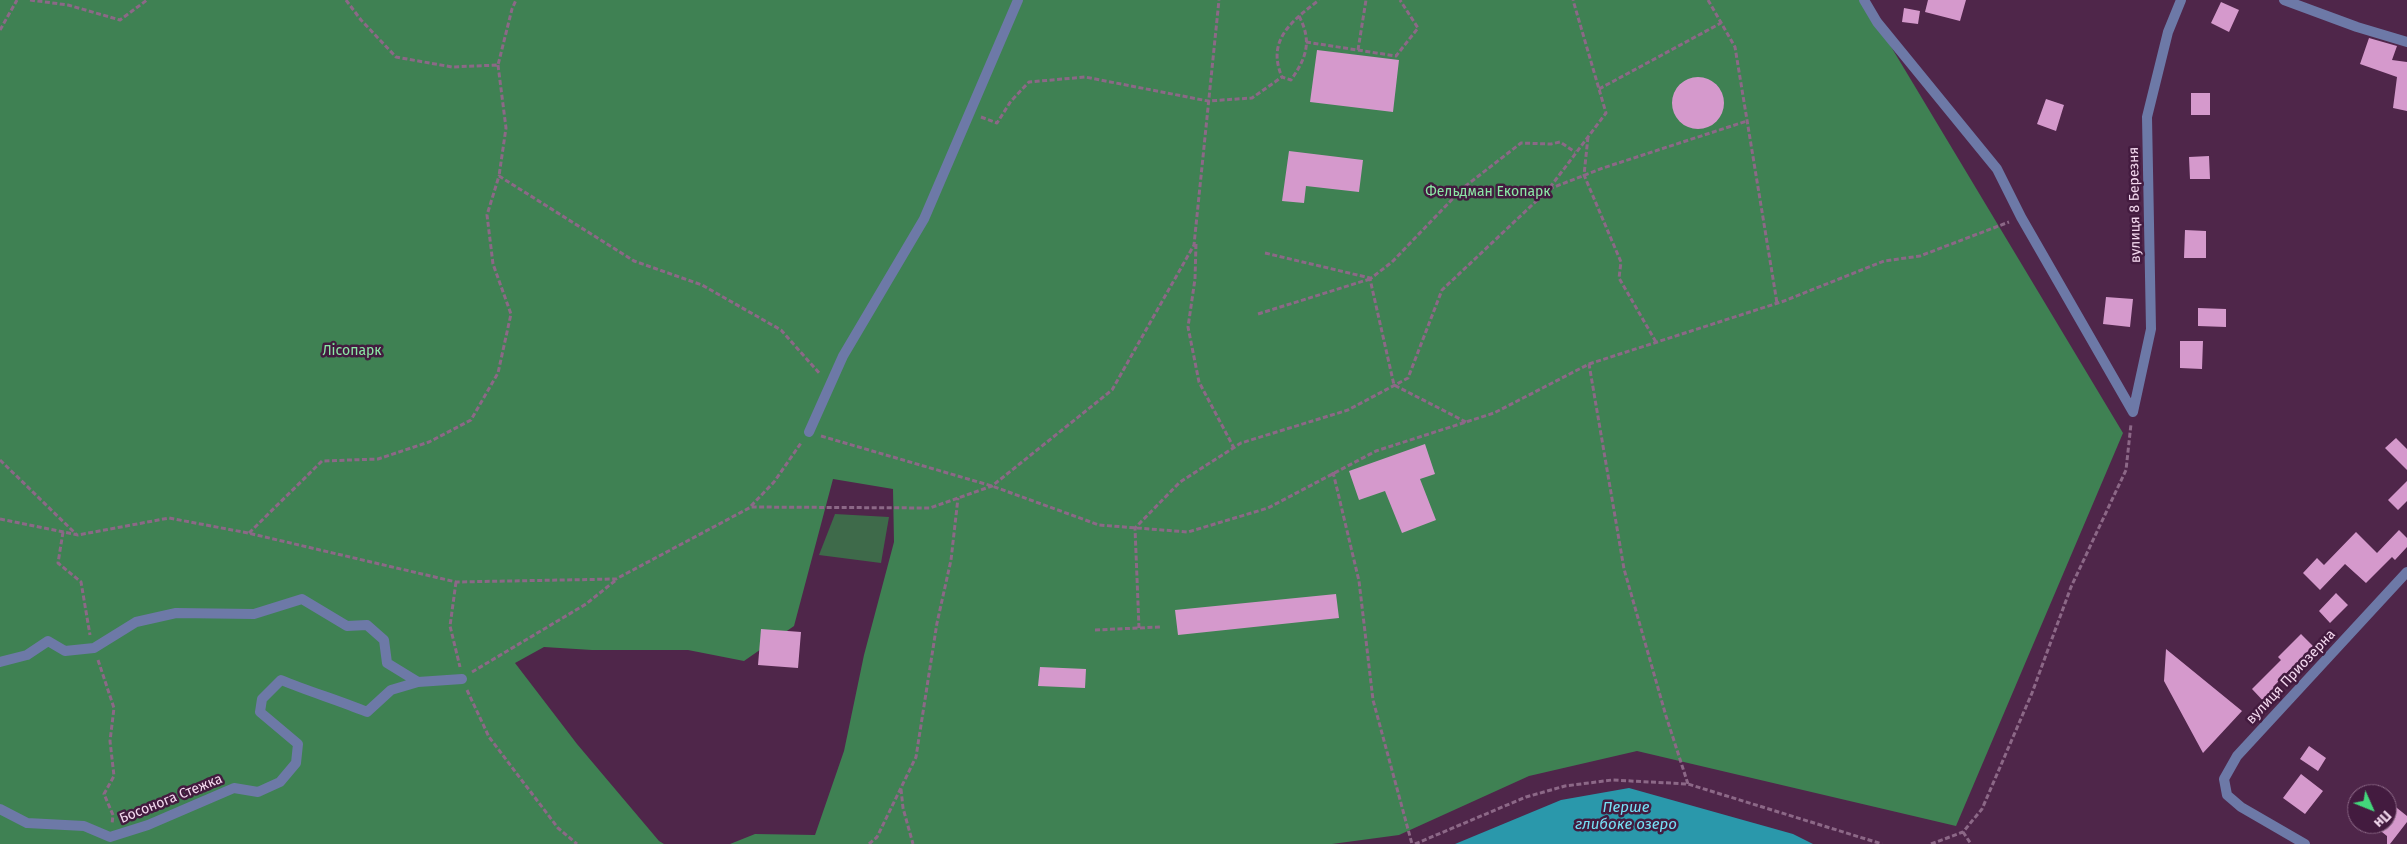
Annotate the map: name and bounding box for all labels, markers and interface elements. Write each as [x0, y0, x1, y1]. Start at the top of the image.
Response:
street label: вулиця 8 Березня [2126, 147, 2144, 263]
park label: Фельдман Екопарк [1425, 184, 1551, 200]
park label: Лісопарк [322, 343, 382, 359]
street label: вулиця Приозерна [2243, 626, 2339, 728]
street label: Босонога Стежка [117, 771, 225, 827]
north arrow [2347, 784, 2397, 834]
water label: Перше глибоке озеро [1575, 799, 1677, 834]
text: Пн [2370, 807, 2395, 831]

